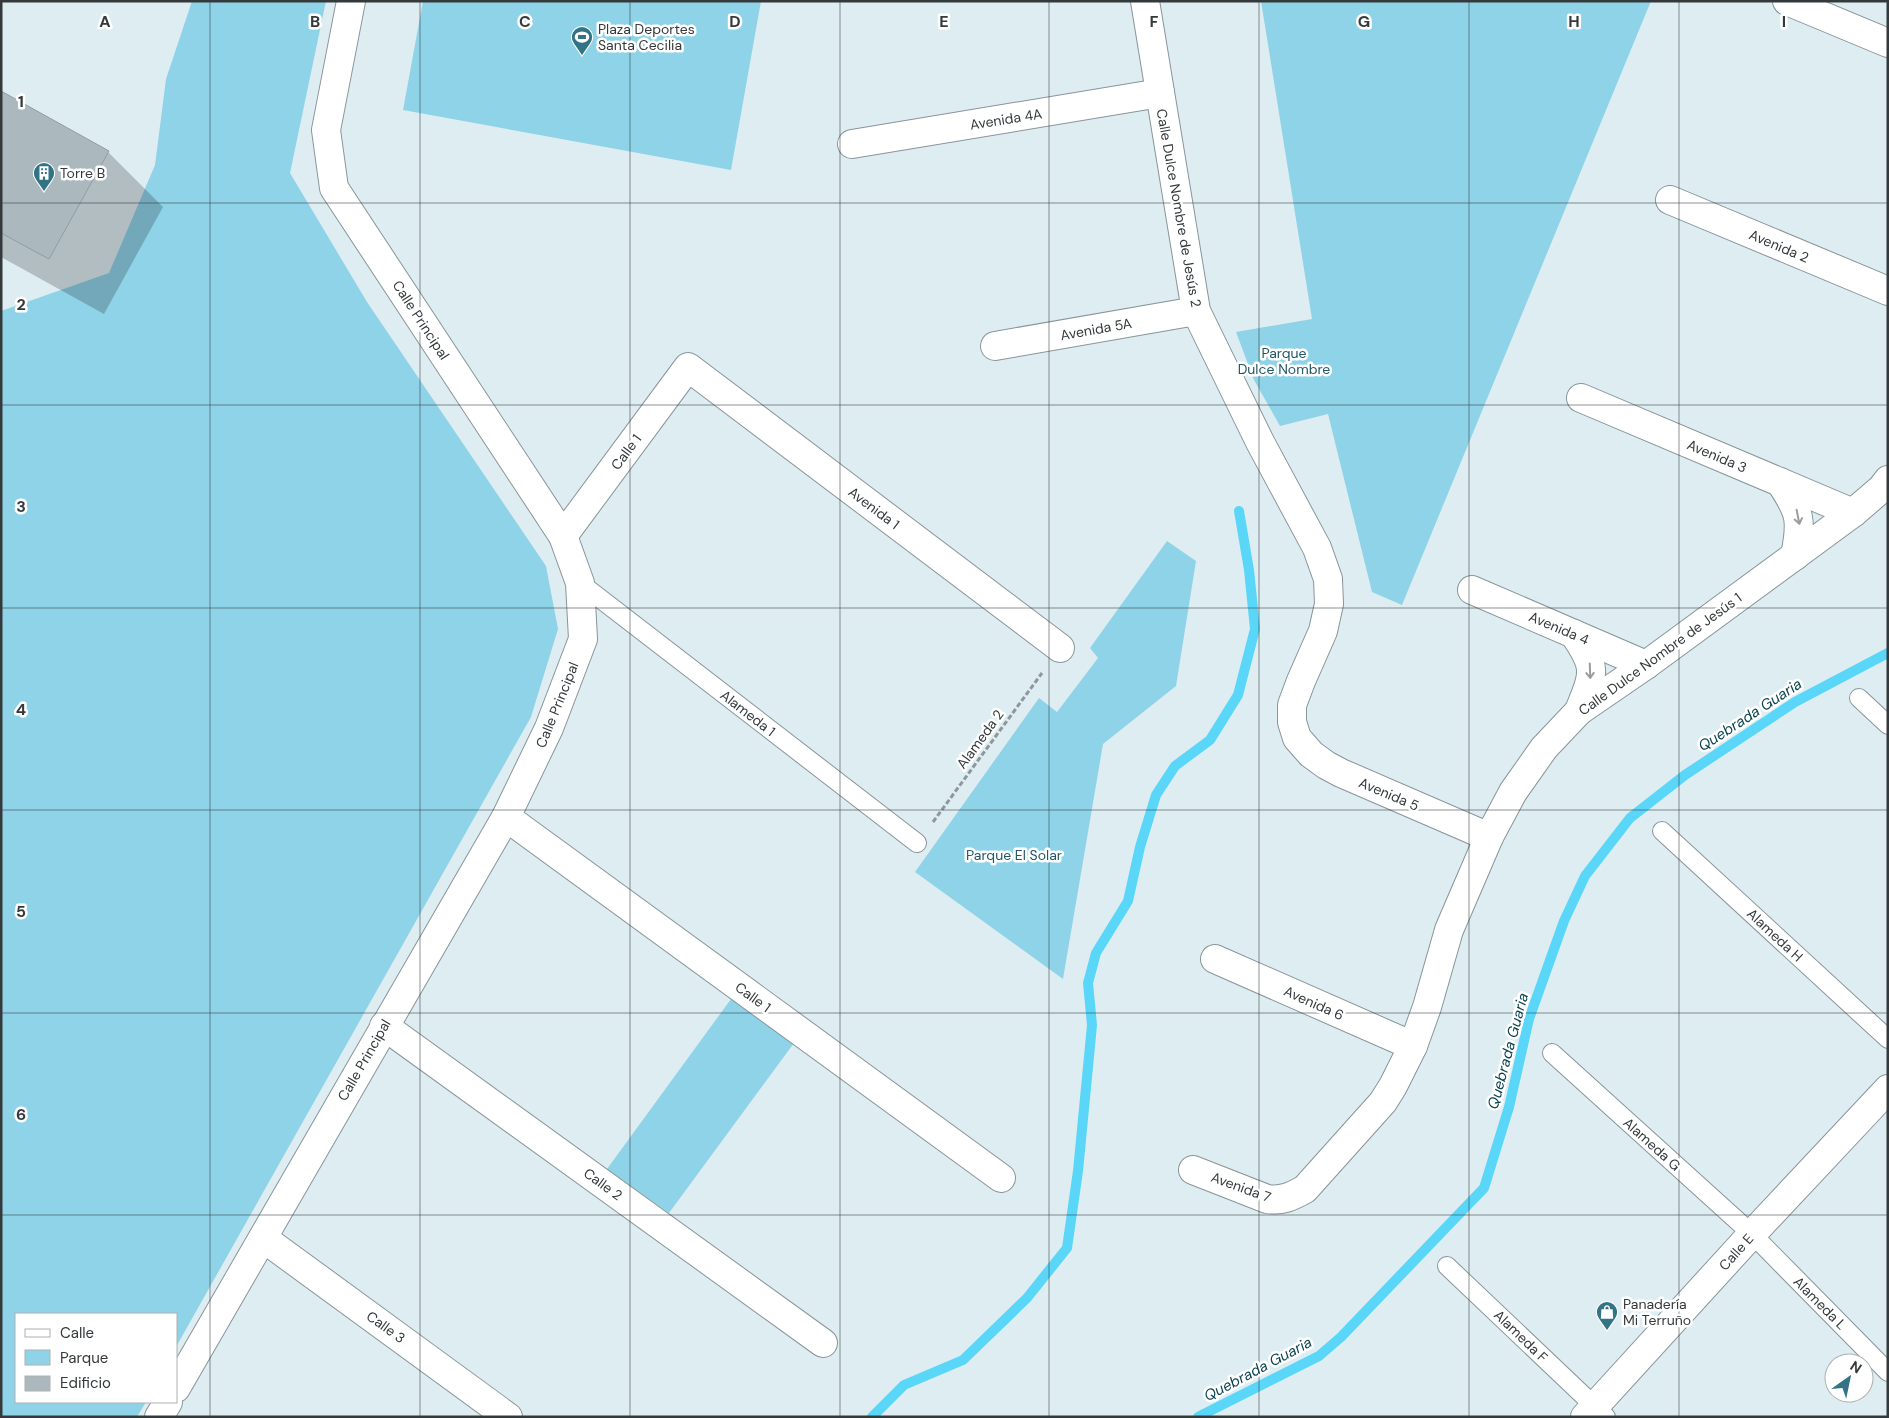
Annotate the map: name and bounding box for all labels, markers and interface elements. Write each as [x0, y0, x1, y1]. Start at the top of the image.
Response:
text: A [99, 11, 111, 32]
text: B [310, 11, 320, 32]
text: C [519, 11, 531, 32]
text: D [729, 11, 741, 32]
text: E [939, 11, 949, 32]
text: F [1150, 11, 1159, 32]
text: G [1358, 11, 1370, 32]
text: H [1568, 11, 1580, 32]
text: I [1782, 11, 1786, 32]
place label: Plaza Deportes Santa Cecilia [598, 20, 695, 54]
sports icon: Plaza Deportes Santa Cecilia [570, 25, 594, 56]
text: 1 [18, 91, 24, 112]
street label: Avenida 4A [969, 104, 1043, 134]
street label: Calle Dulce Nombre de Jesús 2 [1153, 107, 1205, 309]
building icon: Torre B [32, 161, 56, 192]
place label: Torre B [60, 164, 105, 182]
street label: Avenida 2 [1746, 225, 1812, 267]
street label: Calle Principal [389, 277, 453, 363]
text: 2 [16, 294, 26, 315]
street label: Avenida 5A [1059, 314, 1133, 344]
park label: Parque Dulce Nombre [1238, 344, 1330, 378]
street label: Calle 1 [607, 431, 645, 473]
street label: Avenida 3 [1684, 435, 1750, 477]
street label: Avenida 1 [845, 483, 903, 533]
text: 3 [16, 496, 26, 517]
one-way arrow [1793, 509, 1803, 525]
street label: Calle Dulce Nombre de Jesús 1 [1575, 589, 1745, 719]
street label: Avenida 4 [1526, 607, 1592, 649]
street label: Calle Principal [532, 659, 582, 751]
one-way arrow [1586, 663, 1595, 679]
water label: Quebrada Guaria [1694, 674, 1806, 756]
street label: Alameda 1 [717, 686, 779, 740]
text: 4 [16, 699, 26, 720]
street label: Alameda 2 [953, 706, 1007, 772]
street label: Avenida 5 [1356, 773, 1422, 815]
park label: Parque El Solar [966, 846, 1062, 864]
text: 5 [16, 901, 26, 922]
street label: Alameda H [1743, 905, 1807, 965]
street label: Calle 1 [732, 978, 774, 1016]
street label: Avenida 6 [1281, 982, 1347, 1024]
water label: Quebrada Guaria [1483, 991, 1533, 1111]
street label: Calle Principal [333, 1016, 395, 1104]
text: 6 [16, 1104, 26, 1125]
street label: Alameda G [1620, 1113, 1684, 1175]
street label: Calle 2 [580, 1164, 626, 1204]
street label: Avenida 7 [1209, 1168, 1273, 1206]
street label: Calle E [1715, 1230, 1757, 1274]
street label: Alameda L [1790, 1273, 1850, 1333]
place label: Panadería Mi Terruño [1623, 1295, 1691, 1329]
shop icon: Panadería Mi Terruño [1595, 1300, 1619, 1331]
street label: Alameda F [1490, 1306, 1552, 1366]
street label: Calle 3 [363, 1307, 409, 1347]
legend [15, 1313, 178, 1403]
text: Calle [60, 1323, 94, 1343]
water label: Quebrada Guaria [1200, 1332, 1316, 1406]
text: Parque [60, 1348, 108, 1368]
north arrow [1824, 1353, 1874, 1403]
text: N [1847, 1357, 1865, 1377]
text: Edificio [60, 1373, 111, 1393]

